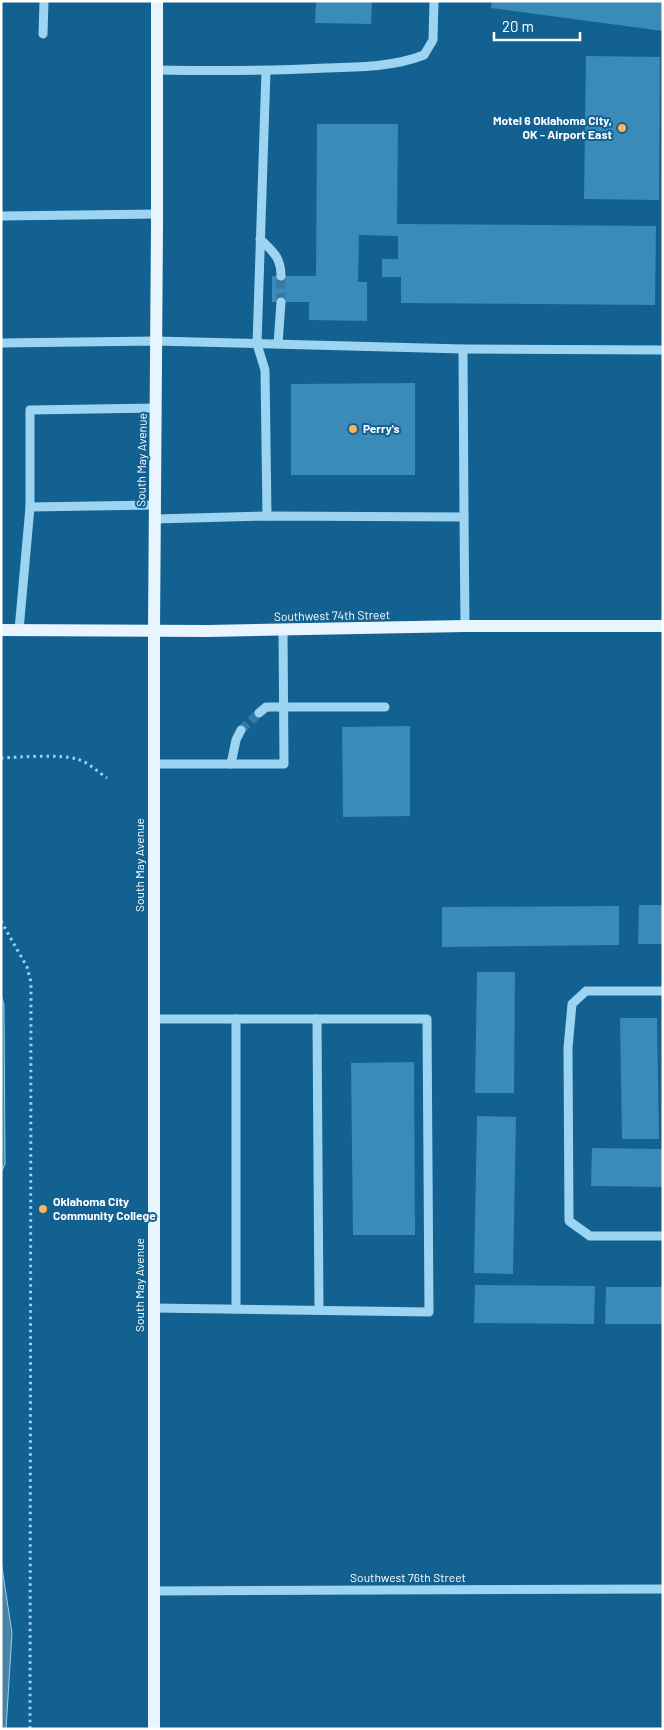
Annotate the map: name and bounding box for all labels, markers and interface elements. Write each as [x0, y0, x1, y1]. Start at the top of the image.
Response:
scale bar [494, 10, 580, 42]
text: 20 m [502, 17, 534, 35]
place label: Motel 6 Oklahoma City, OK - Airport East [493, 113, 612, 141]
marker: Motel 6 Oklahoma City, OK - Airport East [616, 122, 628, 134]
street label: South May Avenue [133, 413, 149, 507]
place label: Perry's [363, 421, 400, 435]
marker: Perry's [347, 423, 359, 435]
street label: Southwest 74th Street [274, 607, 390, 623]
street label: South May Avenue [132, 818, 146, 912]
place label: Oklahoma City Community College [53, 1194, 156, 1222]
marker: Oklahoma City Community College [37, 1203, 49, 1215]
street label: South May Avenue [132, 1238, 146, 1332]
street label: Southwest 76th Street [350, 1570, 466, 1584]

